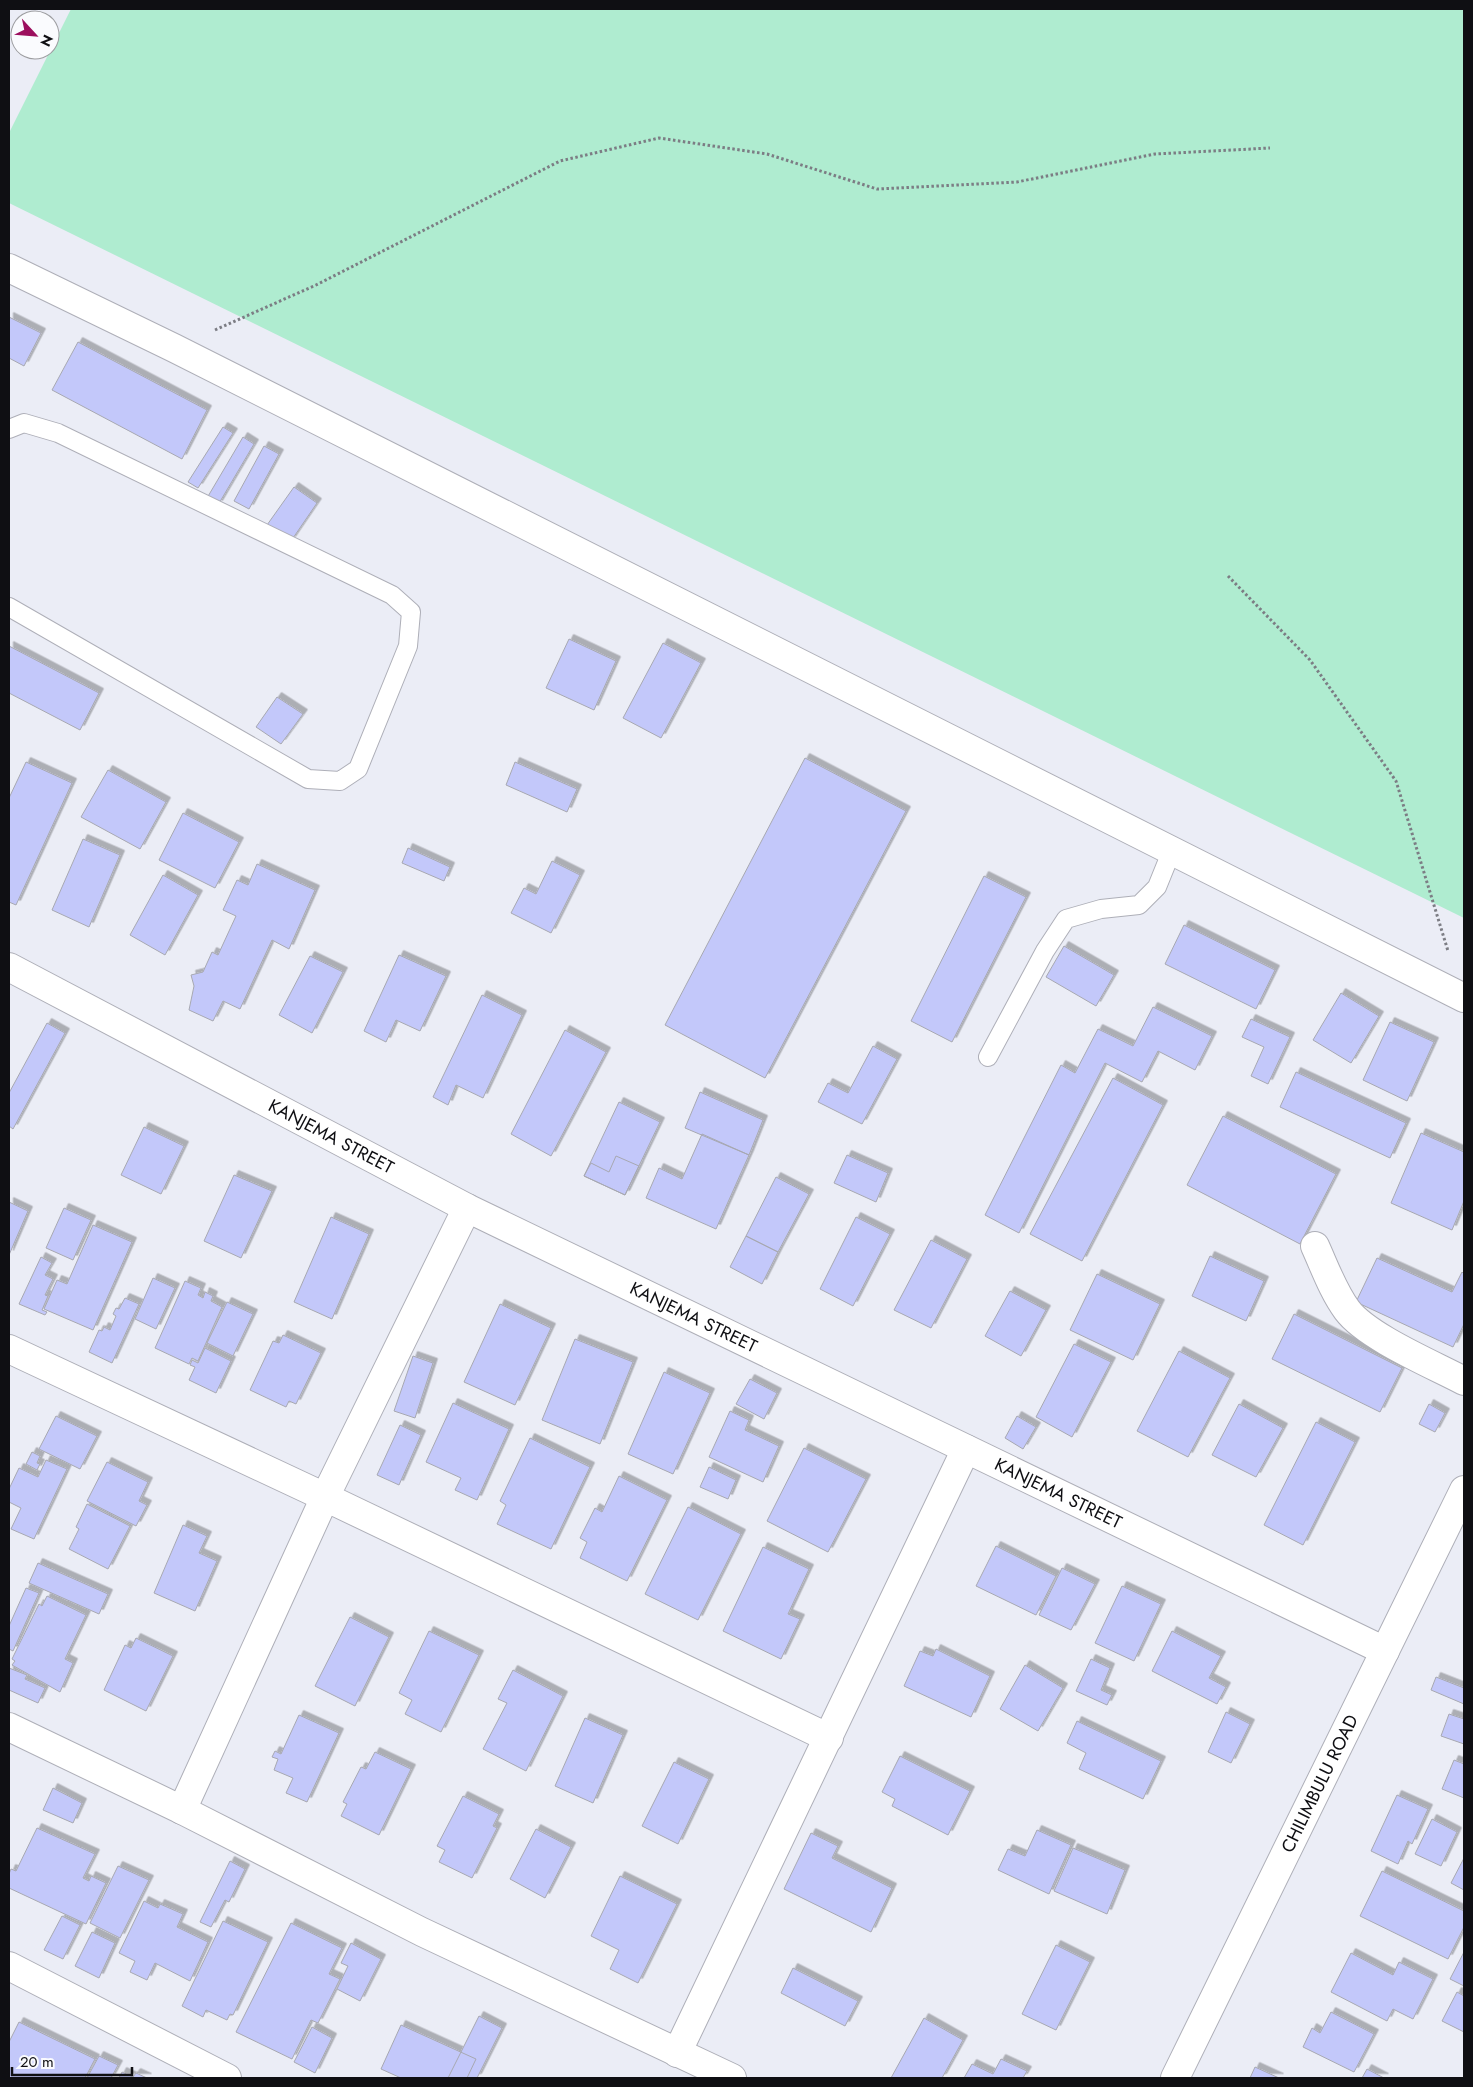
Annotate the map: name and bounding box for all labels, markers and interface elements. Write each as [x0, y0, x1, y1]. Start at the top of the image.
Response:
north arrow [10, 10, 60, 60]
text: N [35, 31, 58, 50]
street label: KANJEMA STREET [264, 1093, 399, 1181]
street label: KANJEMA STREET [625, 1275, 762, 1359]
street label: KANJEMA STREET [990, 1451, 1127, 1535]
street label: CHILIMBULU ROAD [1275, 1710, 1365, 1857]
scale bar [12, 2044, 132, 2076]
text: 20 m [20, 2051, 54, 2073]

